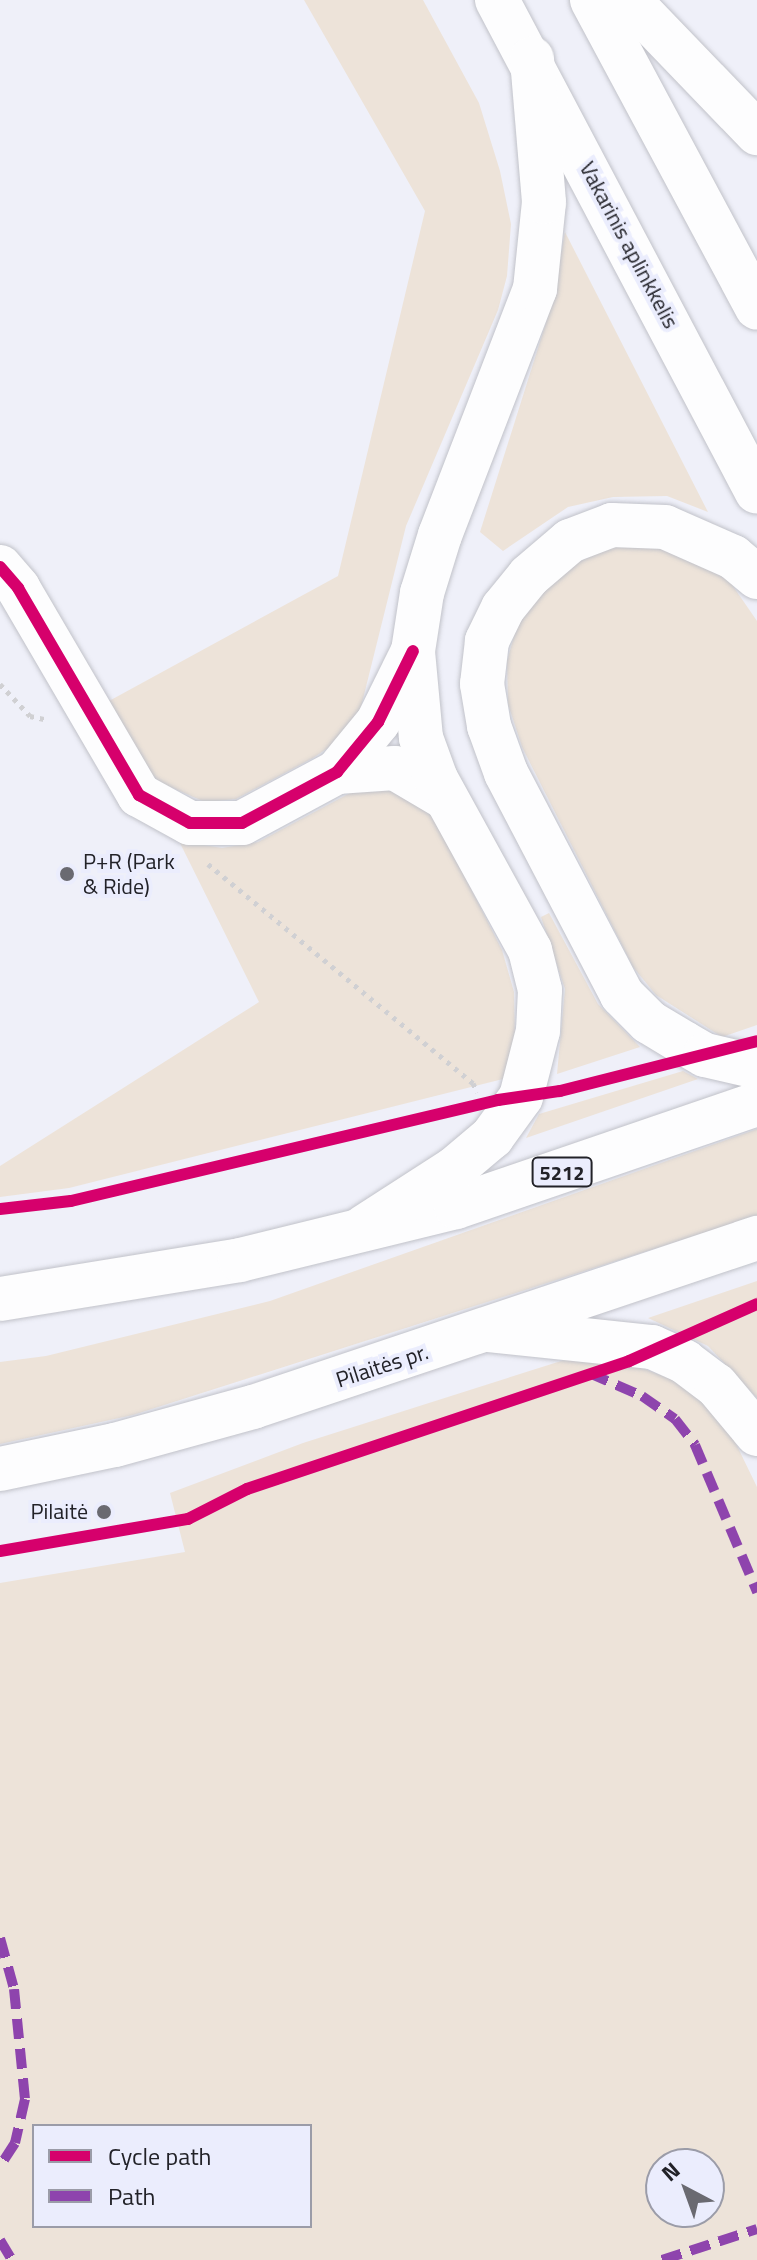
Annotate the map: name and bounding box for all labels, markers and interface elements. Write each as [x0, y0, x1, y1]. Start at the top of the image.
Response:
street label: Vakarinis aplinkkelis [574, 157, 684, 333]
place label: P+R (Park & Ride) [83, 848, 175, 900]
marker: P+R (Park & Ride) [58, 865, 76, 883]
road number: 5212 [530, 1156, 594, 1188]
street label: Pilaitės pr. [333, 1339, 431, 1393]
place label: Pilaitė [30, 1499, 88, 1525]
marker: Pilaitė [95, 1503, 113, 1521]
legend [32, 2124, 312, 2228]
text: Cycle path [108, 2138, 211, 2174]
north arrow [645, 2148, 725, 2228]
text: N [654, 2154, 687, 2189]
text: Path [108, 2178, 155, 2214]

